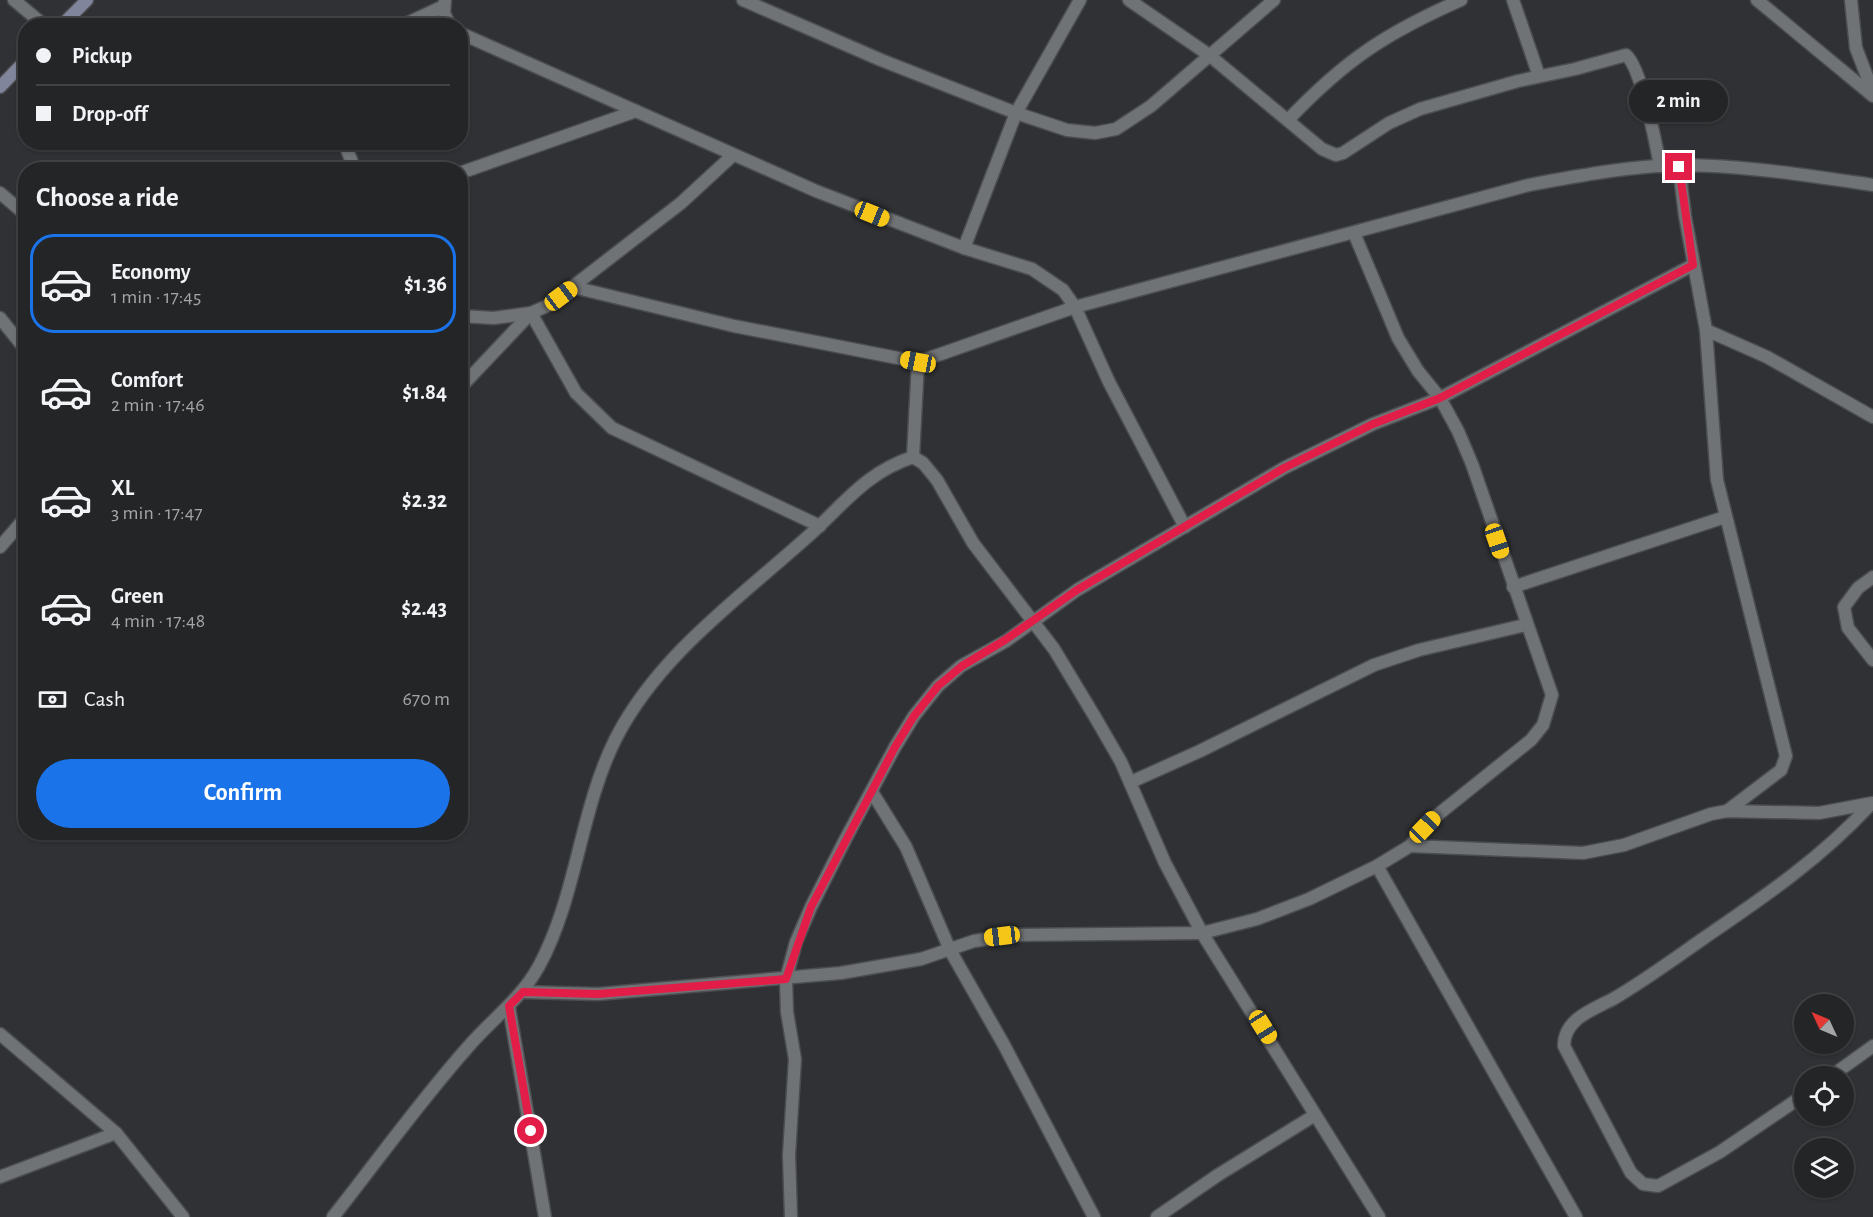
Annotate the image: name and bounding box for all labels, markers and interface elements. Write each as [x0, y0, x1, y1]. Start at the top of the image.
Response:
text: Pickup [72, 45, 132, 67]
callout: 2 min [1630, 80, 1728, 122]
text: 2 min [1656, 91, 1701, 111]
text: Drop-off [72, 103, 148, 125]
route end [1665, 153, 1692, 180]
text: Choose a ride [36, 184, 179, 211]
car [852, 199, 892, 229]
icon: car [39, 257, 93, 311]
text: Economy [111, 261, 191, 283]
text: $1.36 [404, 273, 447, 295]
car [541, 278, 581, 314]
text: 1 min · 17:45 [111, 287, 201, 307]
car [899, 350, 937, 374]
icon: car [39, 365, 93, 419]
text: Comfort [111, 369, 183, 391]
text: $1.84 [402, 381, 447, 403]
text: 2 min · 17:46 [111, 395, 205, 415]
icon: car [39, 473, 93, 527]
text: XL [111, 477, 134, 499]
text: $2.32 [402, 489, 447, 511]
text: 3 min · 17:47 [111, 503, 203, 523]
car [1483, 521, 1511, 561]
icon: car [39, 581, 93, 635]
text: Green [111, 585, 164, 607]
text: $2.43 [401, 597, 447, 619]
text: 4 min · 17:48 [111, 611, 205, 631]
icon: cash [36, 683, 69, 716]
text: Cash [84, 688, 125, 710]
text: 670 m [402, 689, 450, 709]
button: Confirm [36, 759, 450, 828]
car [1406, 808, 1444, 846]
car [983, 925, 1021, 947]
north arrow [1794, 994, 1854, 1054]
map controls [1794, 994, 1854, 1198]
car [1246, 1007, 1280, 1047]
button: locate [1794, 1066, 1854, 1126]
route start [517, 1117, 544, 1144]
button: layers [1794, 1138, 1854, 1198]

